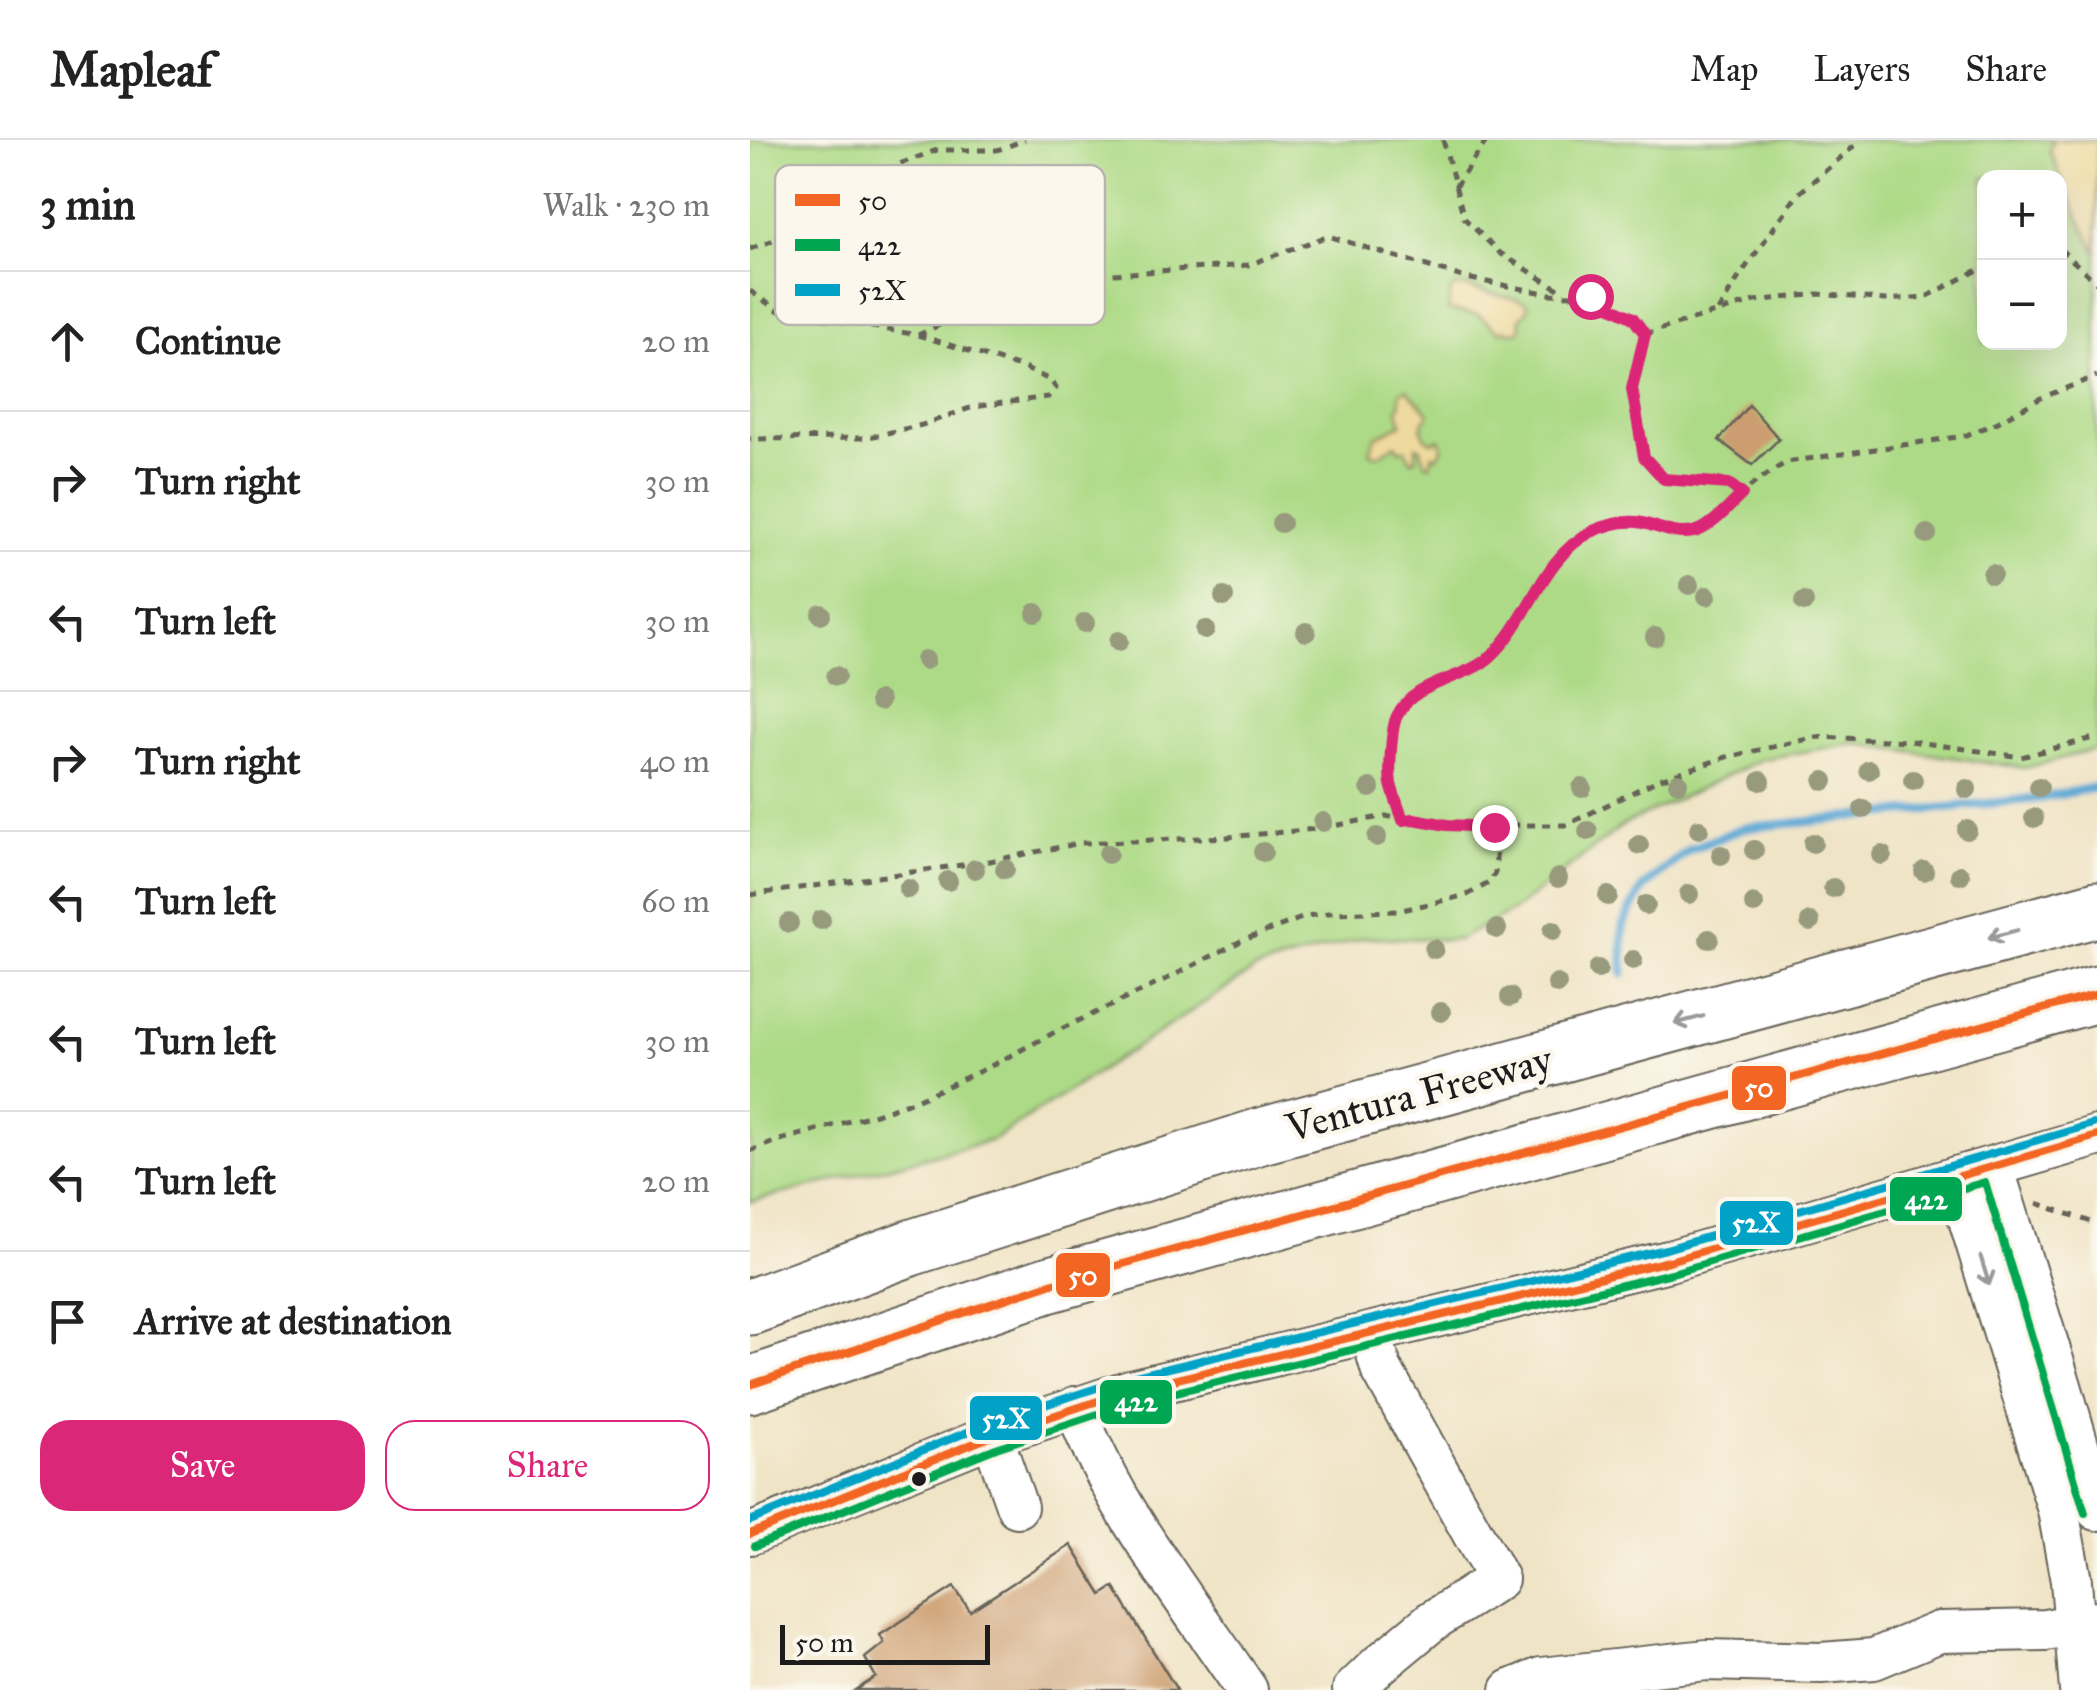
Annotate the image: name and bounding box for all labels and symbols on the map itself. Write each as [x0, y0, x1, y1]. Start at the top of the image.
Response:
legend [775, 165, 1105, 325]
text: 50 [858, 183, 887, 218]
text: 422 [858, 228, 901, 263]
text: 52X [858, 273, 907, 308]
route start [1568, 274, 1614, 320]
route end [1472, 805, 1518, 851]
one-way arrow [1988, 926, 2019, 945]
one-way arrow [1674, 1011, 1705, 1030]
street label: Ventura Freeway [1280, 1034, 1559, 1153]
line badge: 50 [1730, 1064, 1788, 1112]
text: 50 [1744, 1070, 1774, 1105]
line badge: 422 [1888, 1175, 1964, 1223]
text: 422 [1904, 1182, 1949, 1217]
line badge: 52X [1718, 1199, 1795, 1247]
text: 52X [1732, 1205, 1781, 1240]
line badge: 50 [1054, 1251, 1112, 1299]
one-way arrow [1977, 1254, 1995, 1286]
text: 50 [1068, 1258, 1098, 1293]
line badge: 422 [1098, 1378, 1174, 1426]
text: 422 [1114, 1384, 1159, 1419]
line badge: 52X [968, 1394, 1044, 1442]
text: 52X [982, 1401, 1031, 1436]
unlabelled marker [909, 1469, 929, 1489]
scale bar [780, 1620, 990, 1664]

